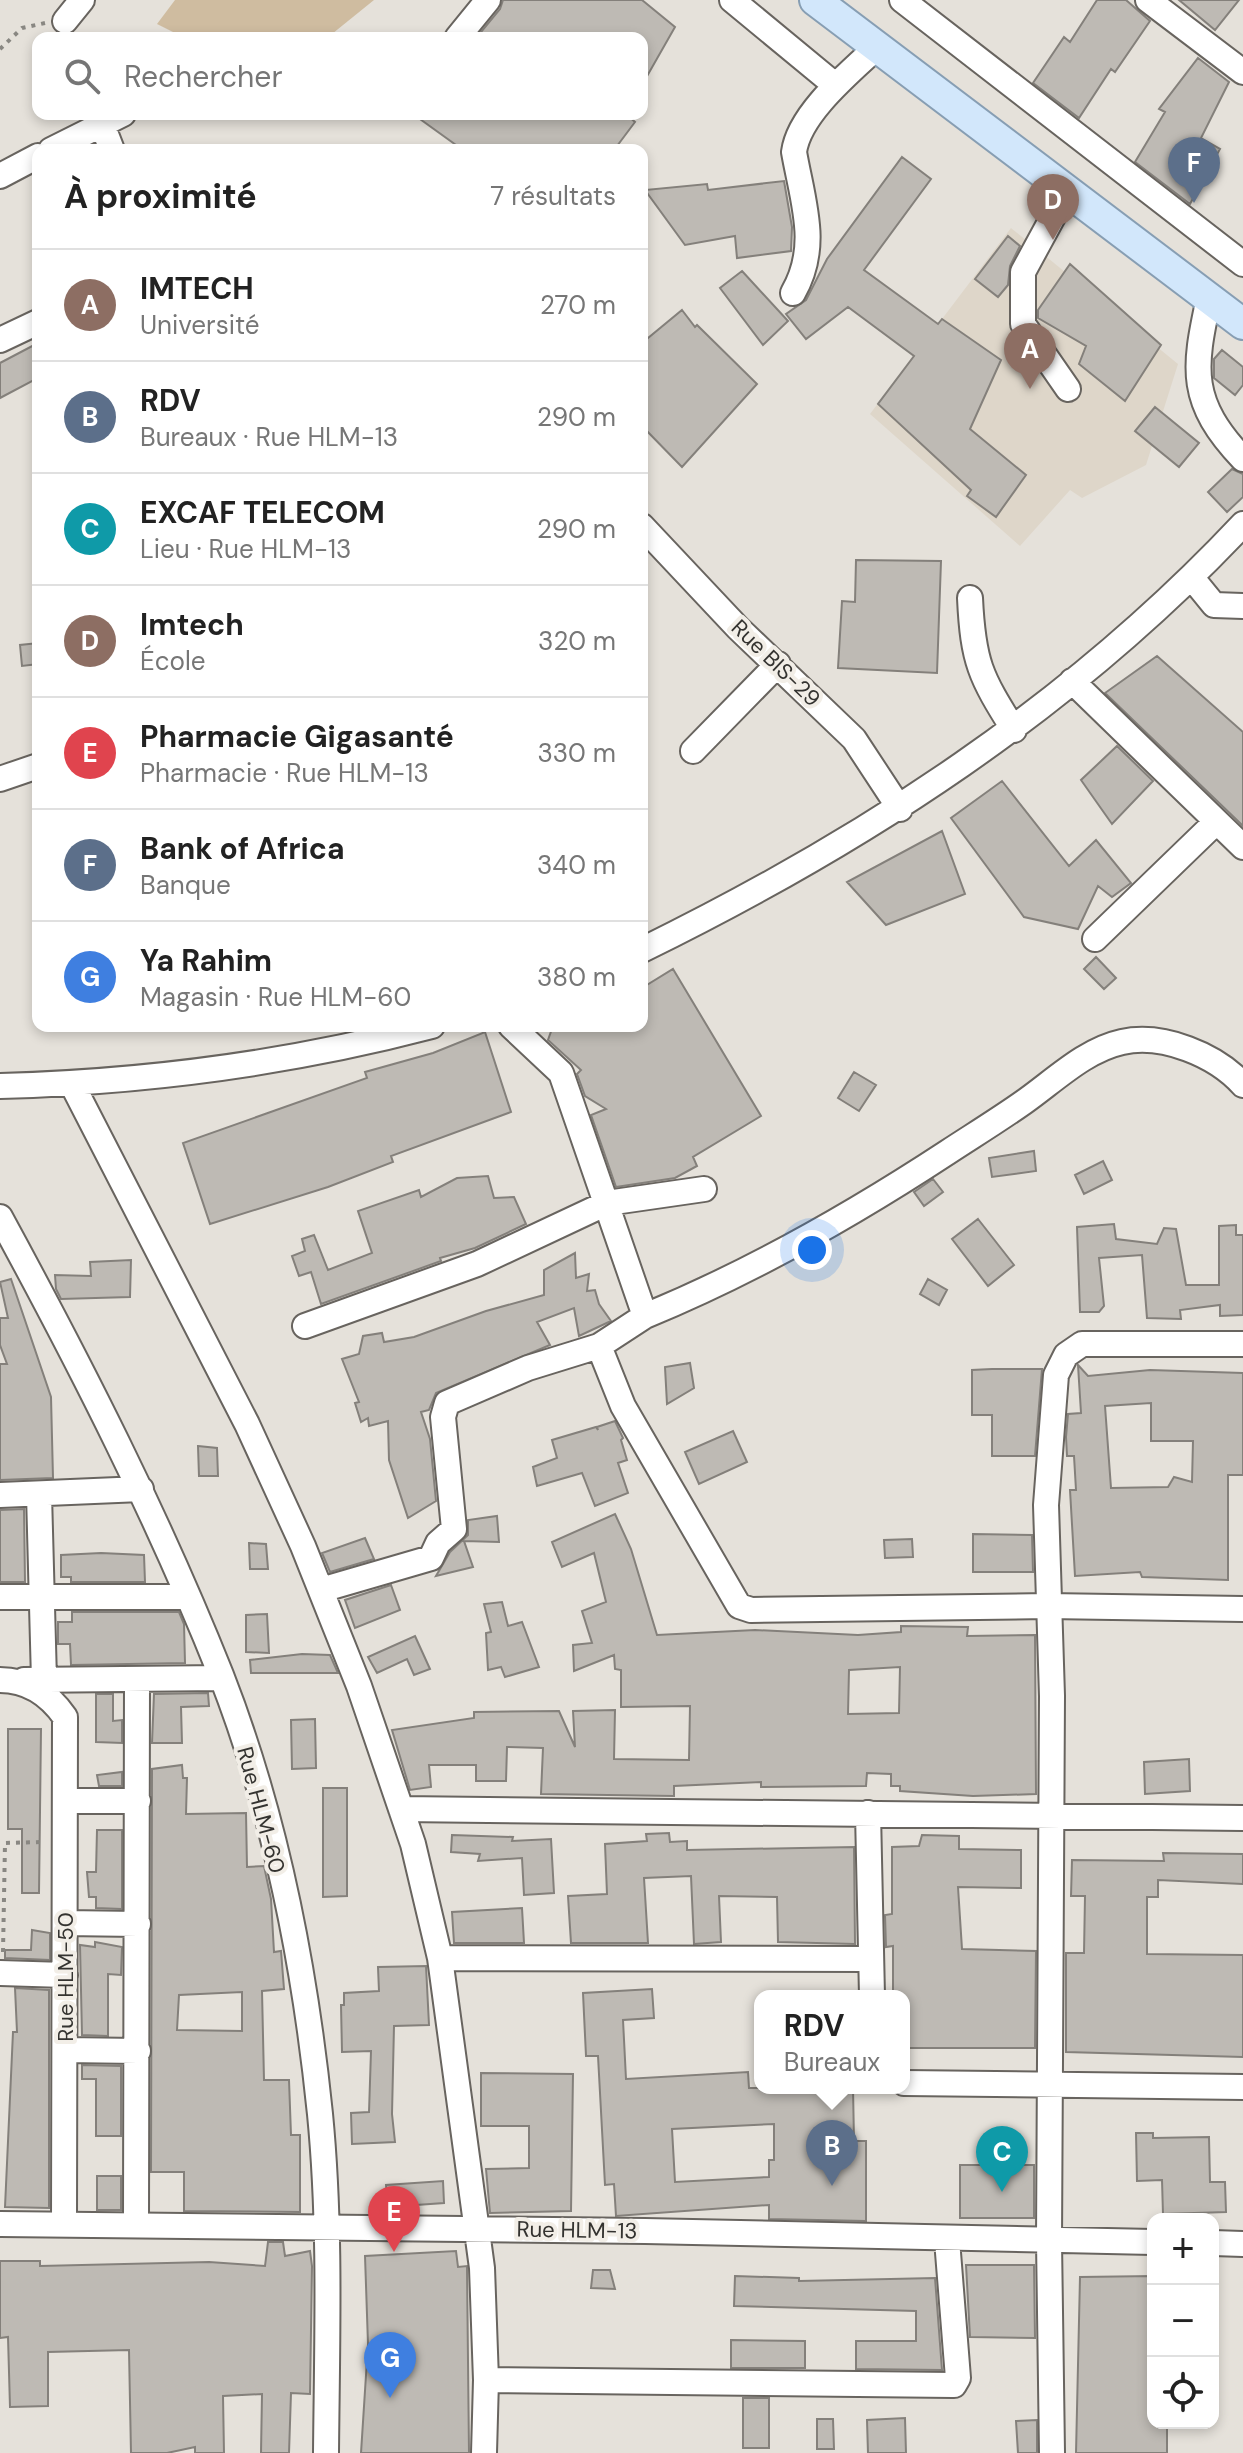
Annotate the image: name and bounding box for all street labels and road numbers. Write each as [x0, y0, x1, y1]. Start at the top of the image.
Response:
street label: Rue BIS-29 [725, 613, 827, 713]
street label: Rue HLM-60 [230, 1744, 292, 1876]
street label: Rue HLM-50 [51, 1912, 80, 2042]
street label: Rue HLM-13 [516, 2214, 638, 2246]

